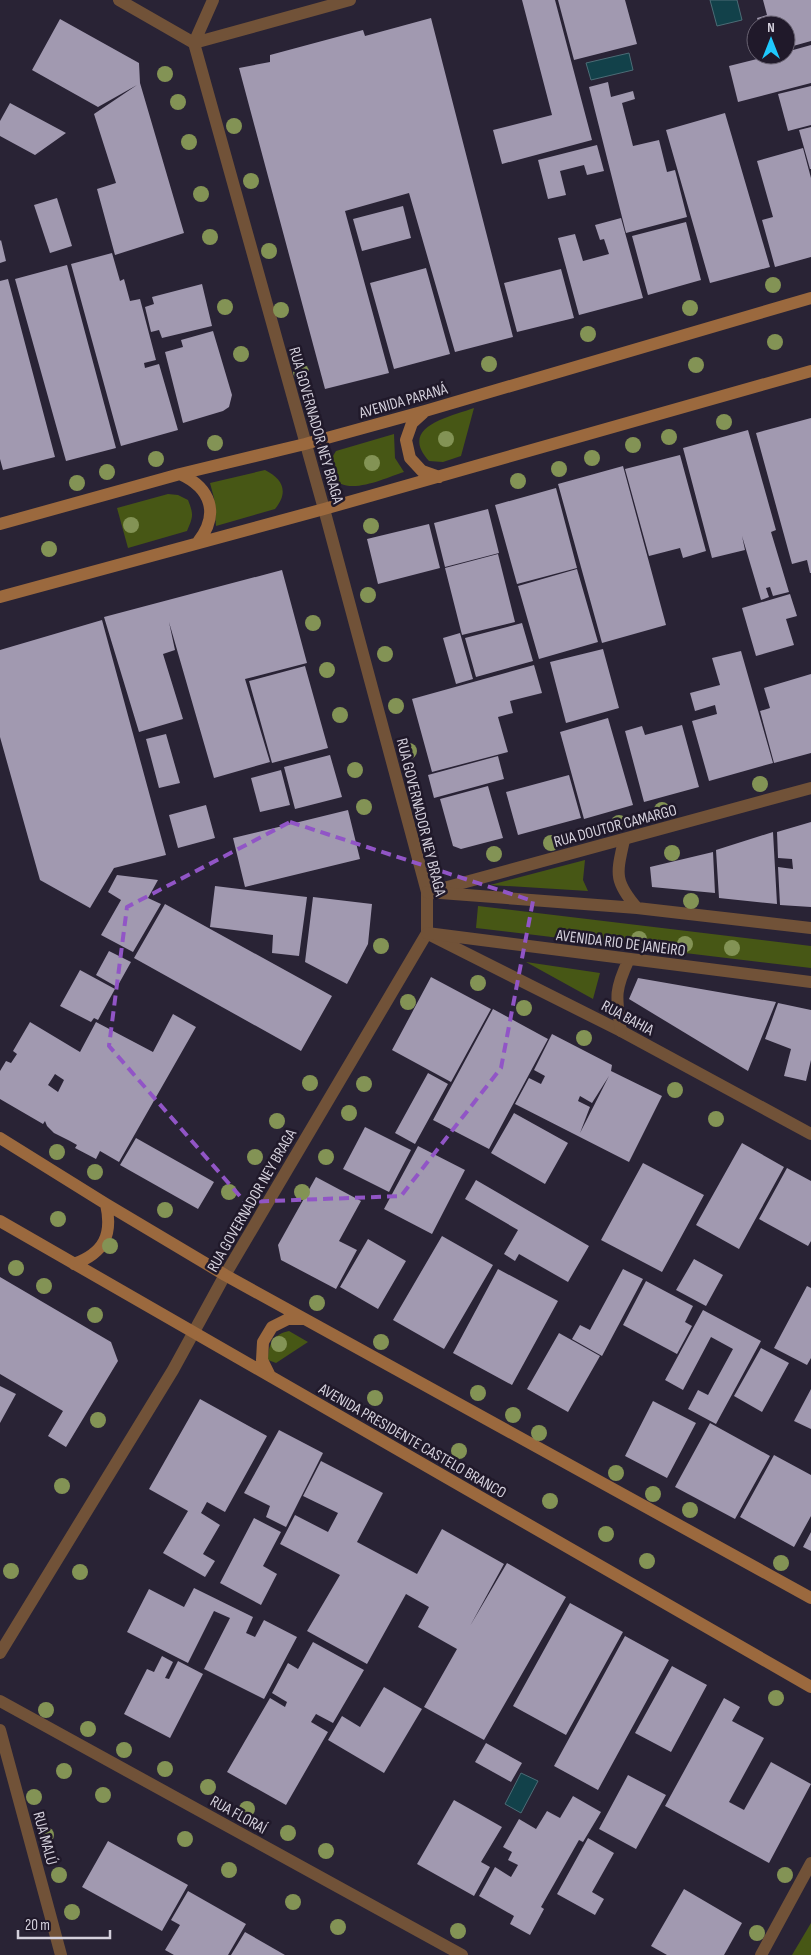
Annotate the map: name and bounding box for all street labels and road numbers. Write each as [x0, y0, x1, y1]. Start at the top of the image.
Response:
street label: RUA GOVERNADOR NEY BRAGA [284, 345, 347, 506]
street label: AVENIDA PARANÁ [356, 380, 450, 423]
street label: RUA GOVERNADOR NEY BRAGA [392, 736, 449, 898]
street label: RUA DOUTOR CAMARGO [552, 801, 679, 852]
street label: AVENIDA RIO DE JANEIRO [554, 926, 687, 961]
street label: RUA BAHIA [598, 997, 657, 1040]
street label: RUA GOVERNADOR NEY BRAGA [204, 1126, 301, 1276]
street label: AVENIDA PRESIDENTE CASTELO BRANCO [314, 1379, 509, 1503]
street label: RUA FLORAÍ [207, 1792, 270, 1839]
street label: RUA MALÚ [28, 1810, 61, 1867]

